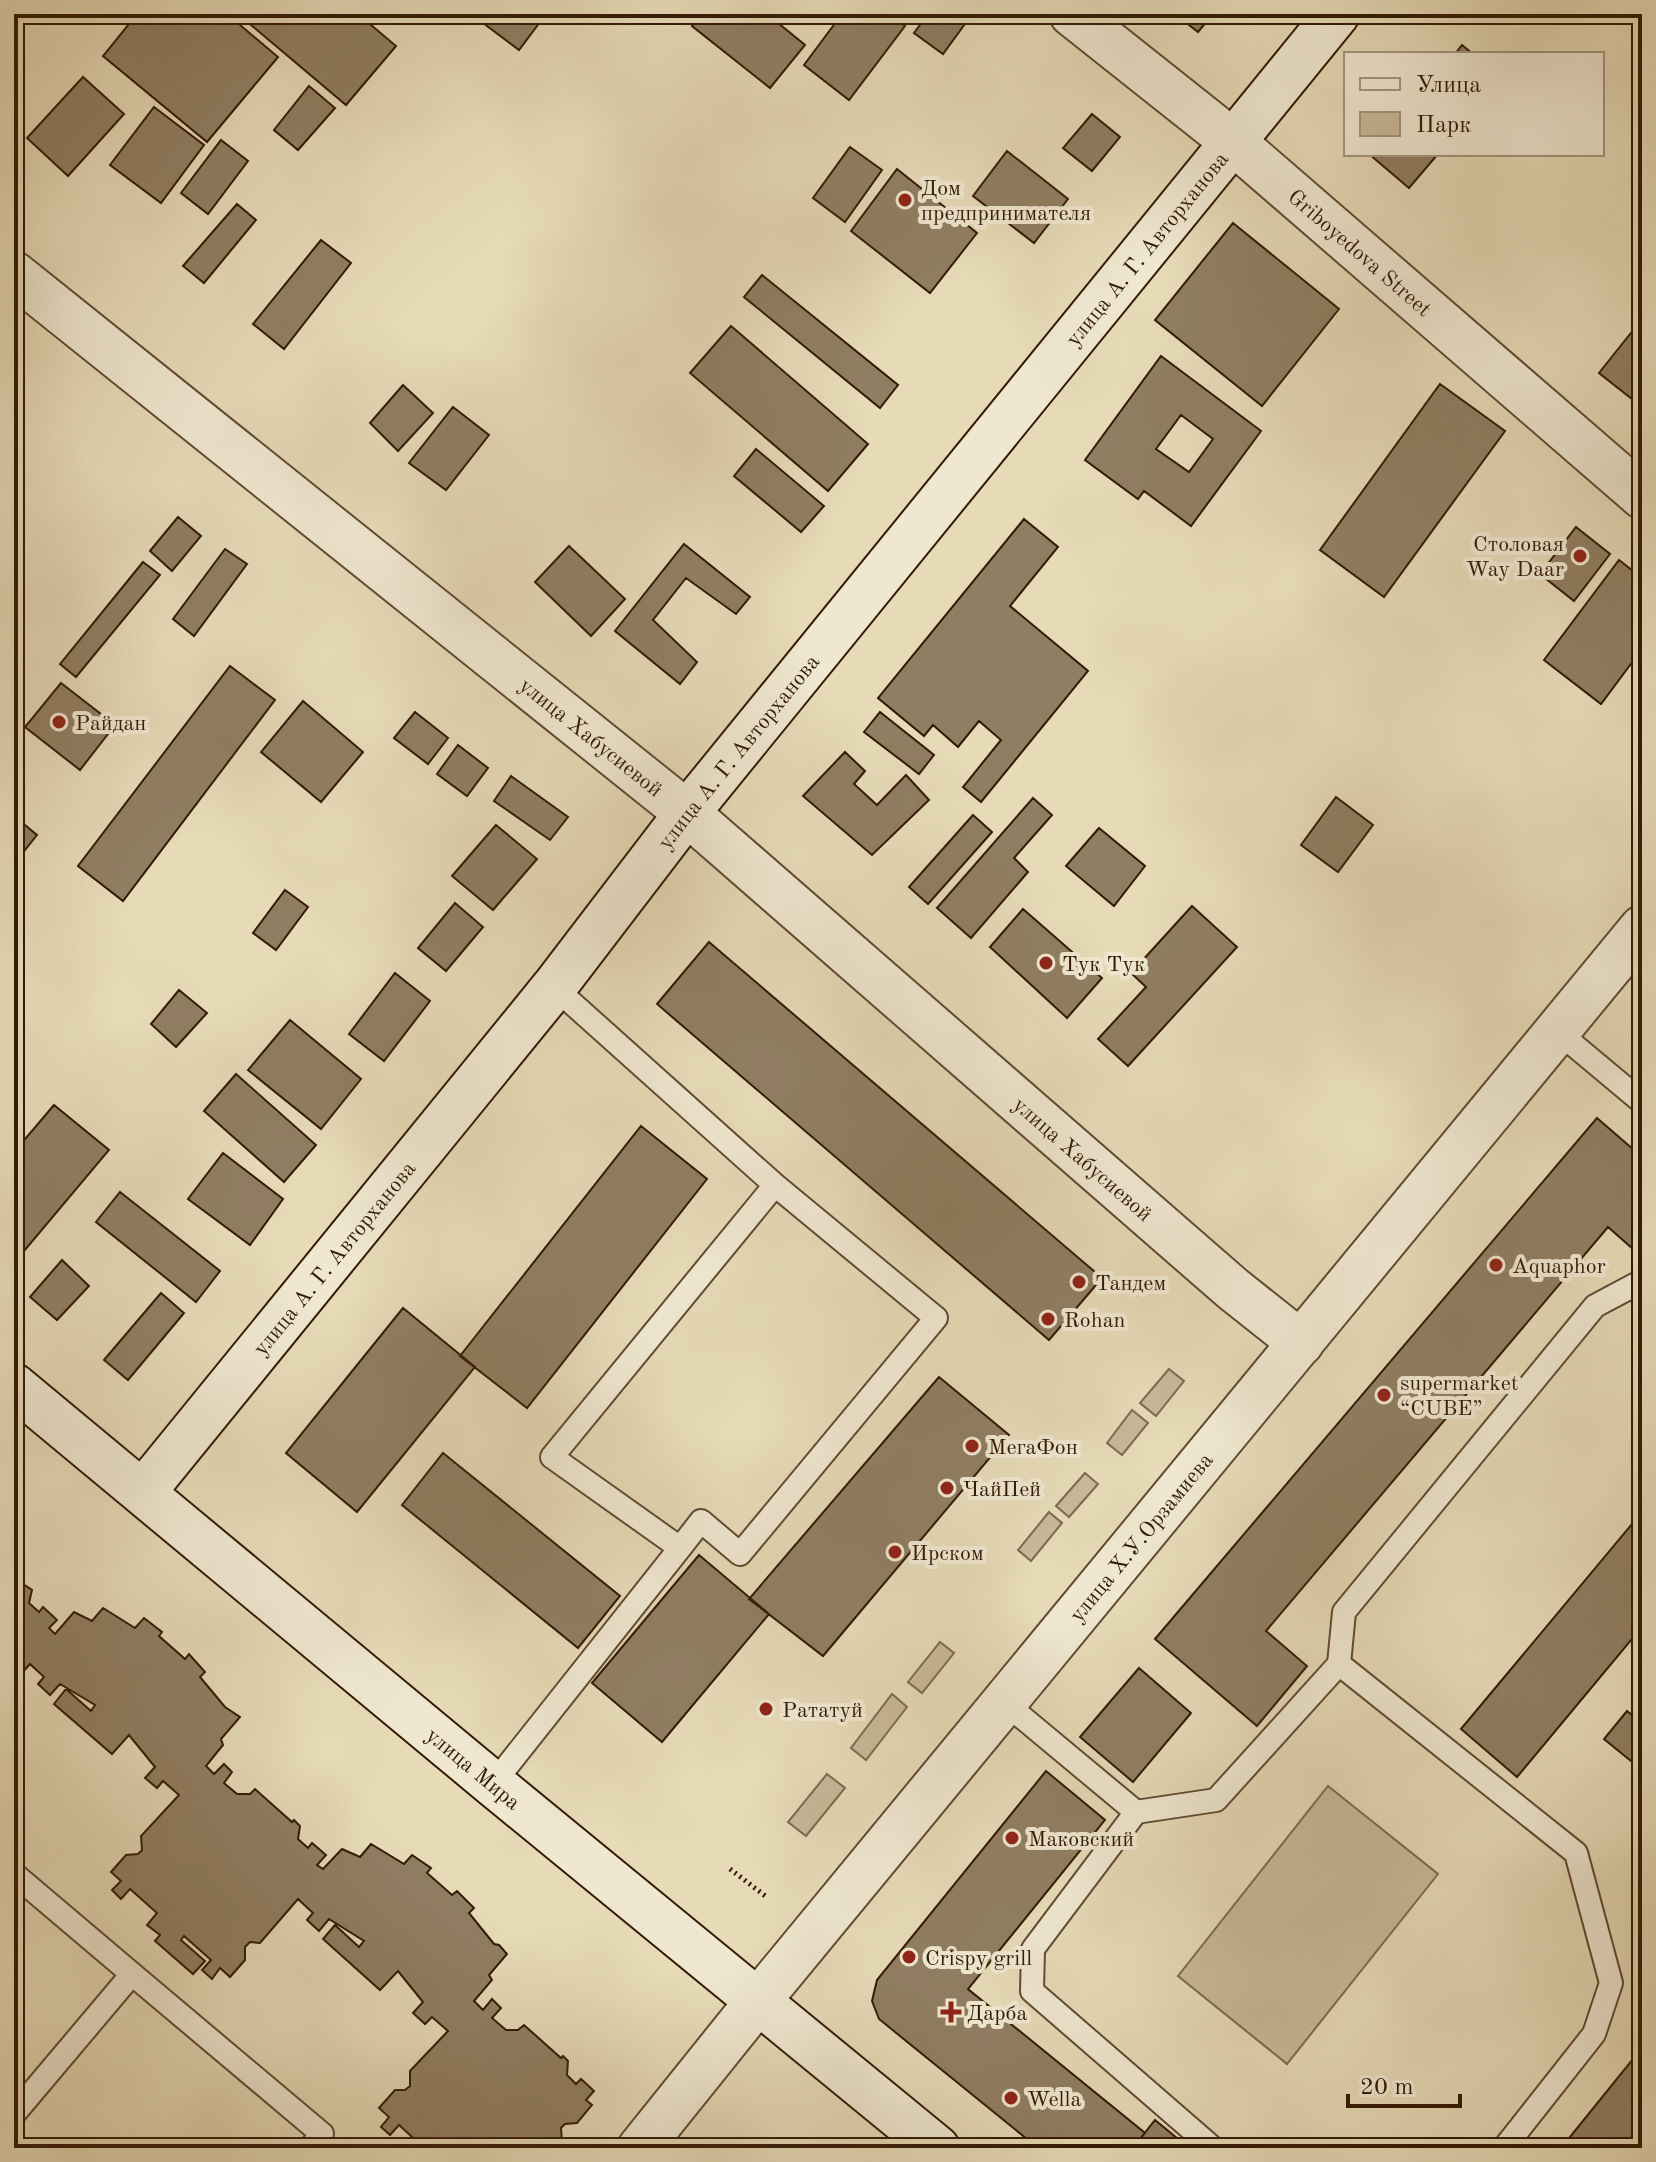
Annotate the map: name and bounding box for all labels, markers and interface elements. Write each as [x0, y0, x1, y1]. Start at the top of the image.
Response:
legend [1344, 52, 1604, 156]
text: Улица [1416, 74, 1481, 98]
text: Парк [1416, 114, 1471, 138]
street label: улица А. Г. Авторханова [1063, 148, 1233, 351]
place label: Дом предпринимателя [921, 178, 1091, 225]
street label: Griboyedova Street [1283, 186, 1435, 321]
marker: Дом предпринимателя [896, 191, 914, 209]
place label: Столовая Way Daar [1466, 534, 1564, 581]
marker: Столовая Way Daar [1571, 547, 1589, 565]
street label: улица А. Г. Авторханова [655, 651, 824, 854]
street label: улица Хабусиевой [515, 674, 666, 802]
marker: Райдан [50, 713, 68, 731]
place label: Райдан [75, 713, 146, 735]
marker: Тук Тук [1037, 954, 1055, 972]
place label: Тук Тук [1062, 954, 1145, 976]
street label: улица Хабусиевой [1008, 1094, 1156, 1226]
street label: улица А. Г. Авторханова [250, 1158, 421, 1360]
marker: Aquaphor [1487, 1256, 1505, 1274]
place label: Aquaphor [1512, 1256, 1606, 1278]
marker: Тандем [1070, 1273, 1088, 1291]
place label: Тандем [1095, 1273, 1166, 1295]
marker: Rohan [1039, 1310, 1057, 1328]
place label: Rohan [1064, 1310, 1126, 1332]
place label: supermarket “CUBE” [1400, 1373, 1518, 1420]
marker: supermarket “CUBE” [1375, 1386, 1393, 1404]
marker: МегаФон [963, 1437, 981, 1455]
place label: МегаФон [988, 1437, 1078, 1459]
street label: улица Х.У.Орзамиева [1066, 1449, 1218, 1627]
marker: ЧайПей [938, 1479, 956, 1497]
place label: ЧайПей [963, 1479, 1041, 1501]
marker: Ирском [886, 1543, 904, 1561]
place label: Ирском [911, 1543, 984, 1565]
marker: Рататуй [757, 1700, 775, 1718]
place label: Рататуй [782, 1700, 863, 1722]
street label: улица Мира [421, 1724, 524, 1815]
marker: Маковский [1003, 1829, 1021, 1847]
place label: Маковский [1028, 1829, 1134, 1851]
marker: Crispy grill [900, 1948, 918, 1966]
place label: Crispy grill [925, 1948, 1032, 1970]
marker: Дарба [942, 2003, 960, 2021]
place label: Дарба [967, 2003, 1027, 2025]
scale bar [1348, 2058, 1460, 2108]
text: 20 m [1360, 2076, 1414, 2100]
marker: Wella [1002, 2089, 1020, 2107]
place label: Wella [1027, 2089, 1081, 2111]

